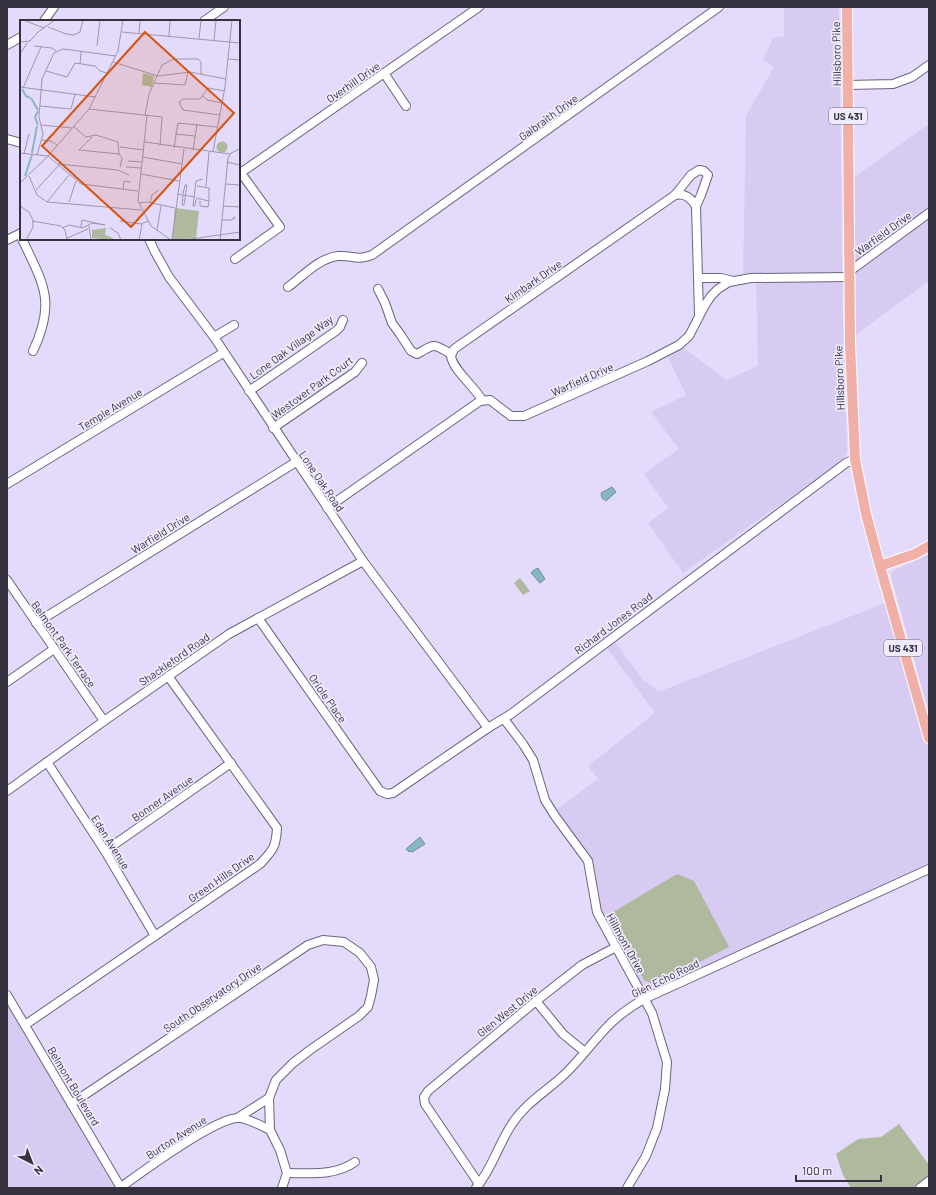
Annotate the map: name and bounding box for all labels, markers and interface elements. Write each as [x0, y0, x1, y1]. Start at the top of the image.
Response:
inset map [20, 20, 240, 240]
street label: Hillsboro Pike [829, 21, 843, 87]
street label: Overhill Drive [324, 59, 382, 105]
street label: Galbraith Drive [516, 91, 580, 143]
road number: US 431 [829, 108, 867, 124]
street label: Warfield Drive [852, 208, 914, 258]
street label: Kimbark Drive [502, 257, 564, 305]
street label: Lone Oak Village Way [247, 312, 335, 382]
street label: Hillsboro Pike [831, 345, 847, 411]
street label: Westover Park Court [269, 353, 355, 421]
street label: Warfield Drive [549, 359, 615, 398]
street label: Temple Avenue [76, 385, 144, 433]
street label: Lone Oak Road [297, 448, 347, 514]
street label: Warfield Drive [128, 510, 192, 556]
street label: Richard Jones Road [571, 589, 655, 657]
street label: Belmont Park Terrace [29, 598, 99, 690]
street label: Shackleford Road [136, 630, 212, 688]
road number: US 431 [884, 640, 922, 656]
street label: Oriole Place [306, 671, 350, 725]
street label: Bonner Avenue [129, 772, 195, 824]
street label: Eden Avenue [89, 812, 133, 872]
street label: Green Hills Drive [185, 849, 257, 905]
street label: Hillmont Drive [604, 911, 648, 975]
street label: Glen Echo Road [629, 956, 701, 1000]
street label: South Observatory Drive [161, 959, 264, 1035]
street label: Glen West Drive [474, 983, 540, 1039]
street label: Belmont Boulevard [45, 1044, 103, 1128]
street label: Burton Avenue [143, 1112, 209, 1161]
north arrow [12, 1143, 52, 1183]
scale bar [796, 1157, 881, 1183]
text: 100 m [802, 1163, 832, 1177]
text: N [32, 1164, 46, 1178]

